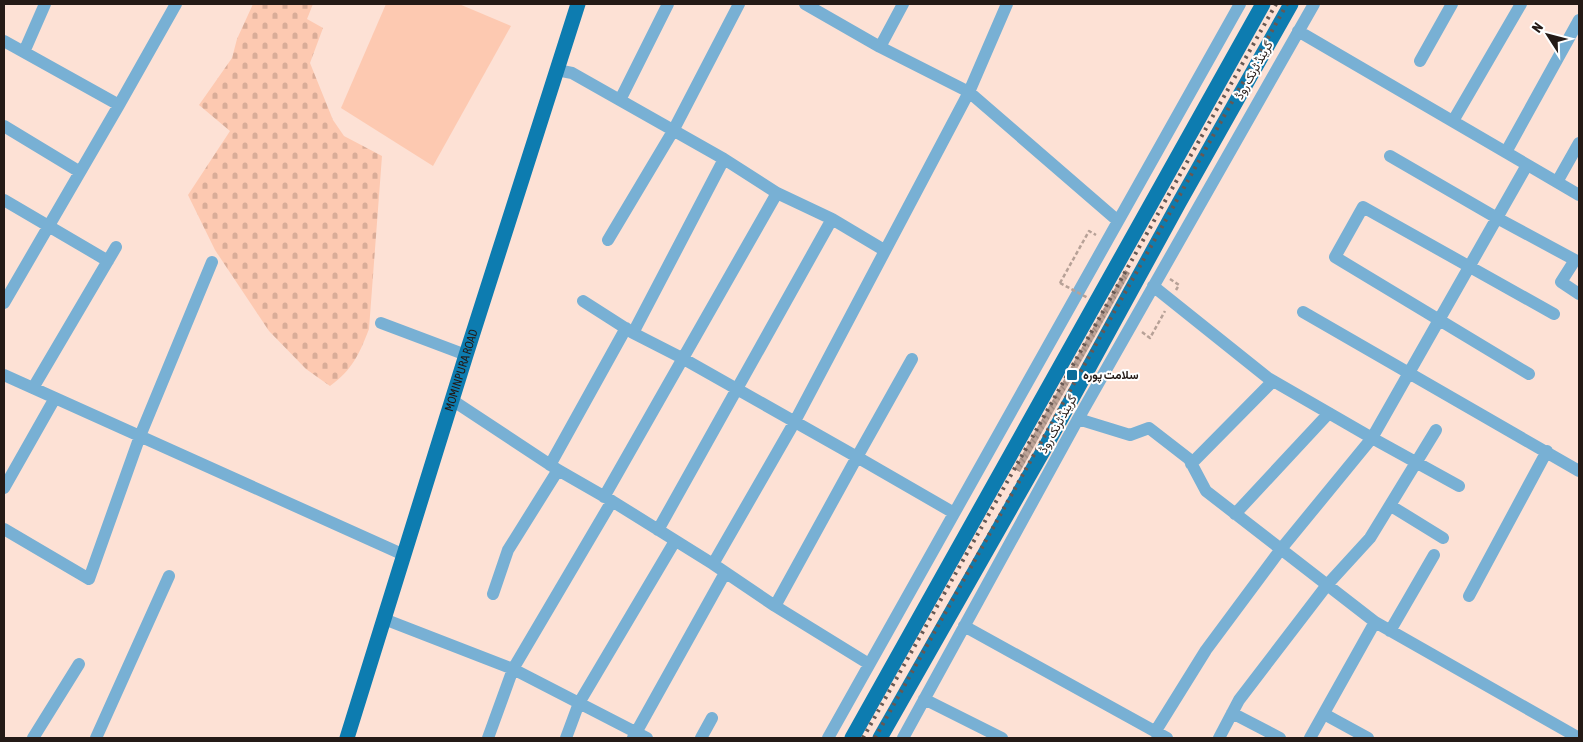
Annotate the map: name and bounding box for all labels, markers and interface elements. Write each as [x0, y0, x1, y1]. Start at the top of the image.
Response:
north arrow [1523, 10, 1573, 60]
text: N [1529, 19, 1546, 35]
street label: گرینڈ ٹرنک روڈ [1232, 38, 1277, 102]
street label: MOMINPURA ROAD [442, 327, 481, 413]
marker: سلامت پورہ [1065, 368, 1079, 382]
place label: سلامت پورہ [1083, 368, 1139, 383]
street label: گرینڈ ٹرنک روڈ [1036, 392, 1081, 456]

